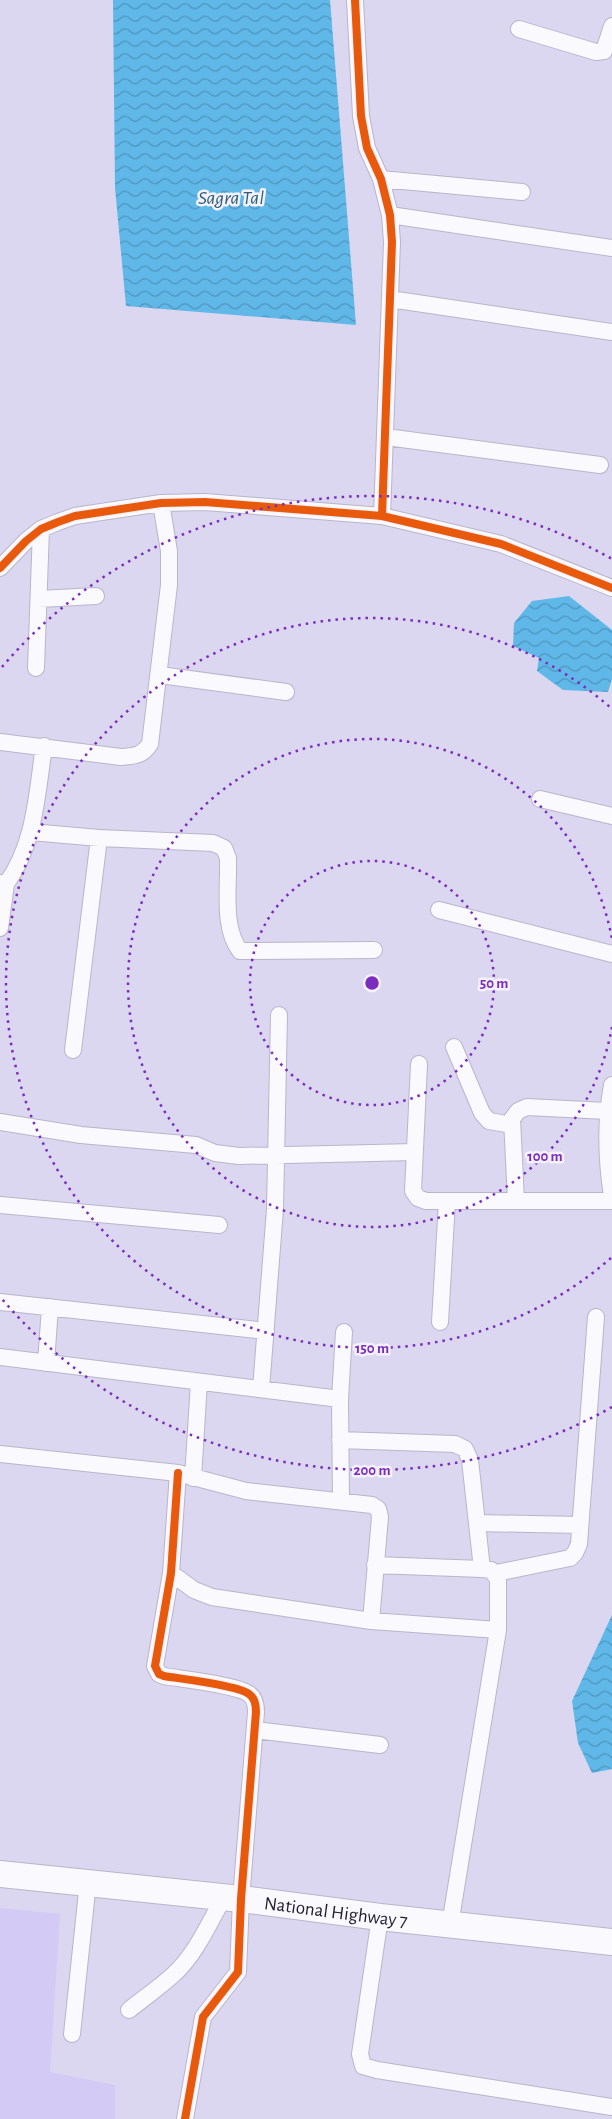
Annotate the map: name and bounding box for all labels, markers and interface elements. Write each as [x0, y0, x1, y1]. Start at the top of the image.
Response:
water label: Sagra Tal [198, 188, 264, 208]
centre of rings [363, 974, 381, 992]
text: 50 m [480, 976, 508, 991]
text: 100 m [527, 1149, 563, 1164]
text: 150 m [355, 1341, 389, 1356]
text: 200 m [353, 1463, 391, 1478]
street label: National Highway 7 [263, 1894, 408, 1931]

